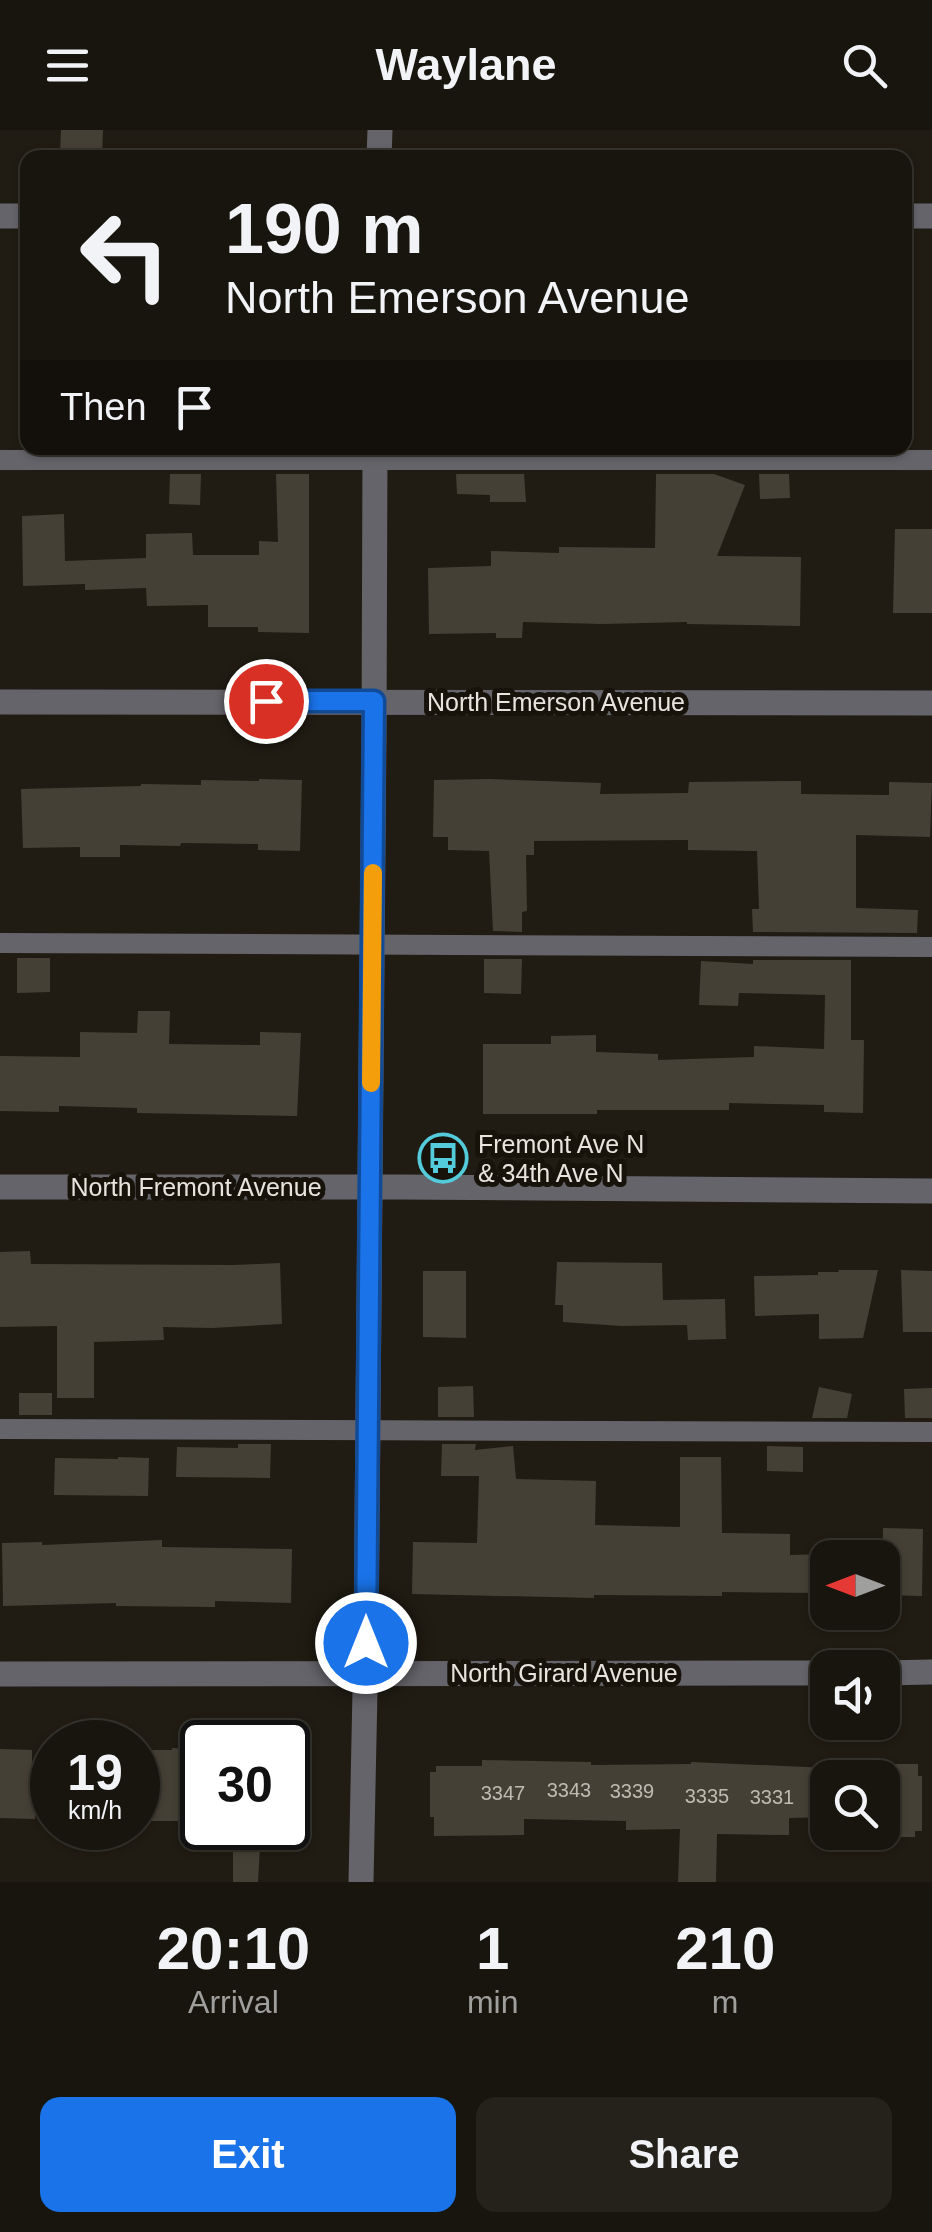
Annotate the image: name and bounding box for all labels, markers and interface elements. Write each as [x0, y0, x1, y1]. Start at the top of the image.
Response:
icon: menu [40, 38, 95, 93]
icon: search [837, 38, 892, 93]
text: Waylane [376, 39, 556, 90]
icon: left [60, 190, 190, 320]
text: 190 m [225, 190, 423, 268]
text: North Emerson Avenue [225, 272, 689, 323]
icon: arrive [167, 380, 222, 435]
text: Then [60, 386, 147, 428]
pin [224, 659, 309, 744]
icon: arrive [239, 674, 294, 729]
street label: North Emerson Avenue [427, 688, 685, 716]
place label: Fremont Ave N & 34th Ave N [478, 1130, 644, 1187]
bus stop icon: Fremont Ave N & 34th Ave N [417, 1132, 469, 1184]
street label: North Fremont Avenue [70, 1173, 322, 1201]
north arrow [810, 1540, 900, 1630]
map controls [810, 1540, 900, 1850]
position arrow [314, 1591, 418, 1695]
button: sound [810, 1650, 900, 1740]
street label: North Girard Avenue [450, 1659, 678, 1687]
speed limit sign: 30 [180, 1720, 310, 1850]
text: 19 [67, 1745, 123, 1801]
button: search [810, 1760, 900, 1850]
house number: 3343 [547, 1779, 591, 1801]
house number: 3339 [610, 1780, 654, 1802]
house number: 3347 [481, 1782, 525, 1804]
house number: 3335 [685, 1785, 729, 1807]
house number: 3331 [750, 1786, 794, 1808]
text: km/h [68, 1796, 122, 1824]
text: 20:10 [157, 1915, 310, 1982]
text: 1 [476, 1915, 509, 1982]
text: 210 [675, 1915, 775, 1982]
text: Arrival [188, 1984, 279, 2020]
text: min [467, 1984, 518, 2020]
text: m [712, 1984, 739, 2020]
button: Exit [40, 2097, 456, 2212]
button: Share [476, 2097, 892, 2212]

